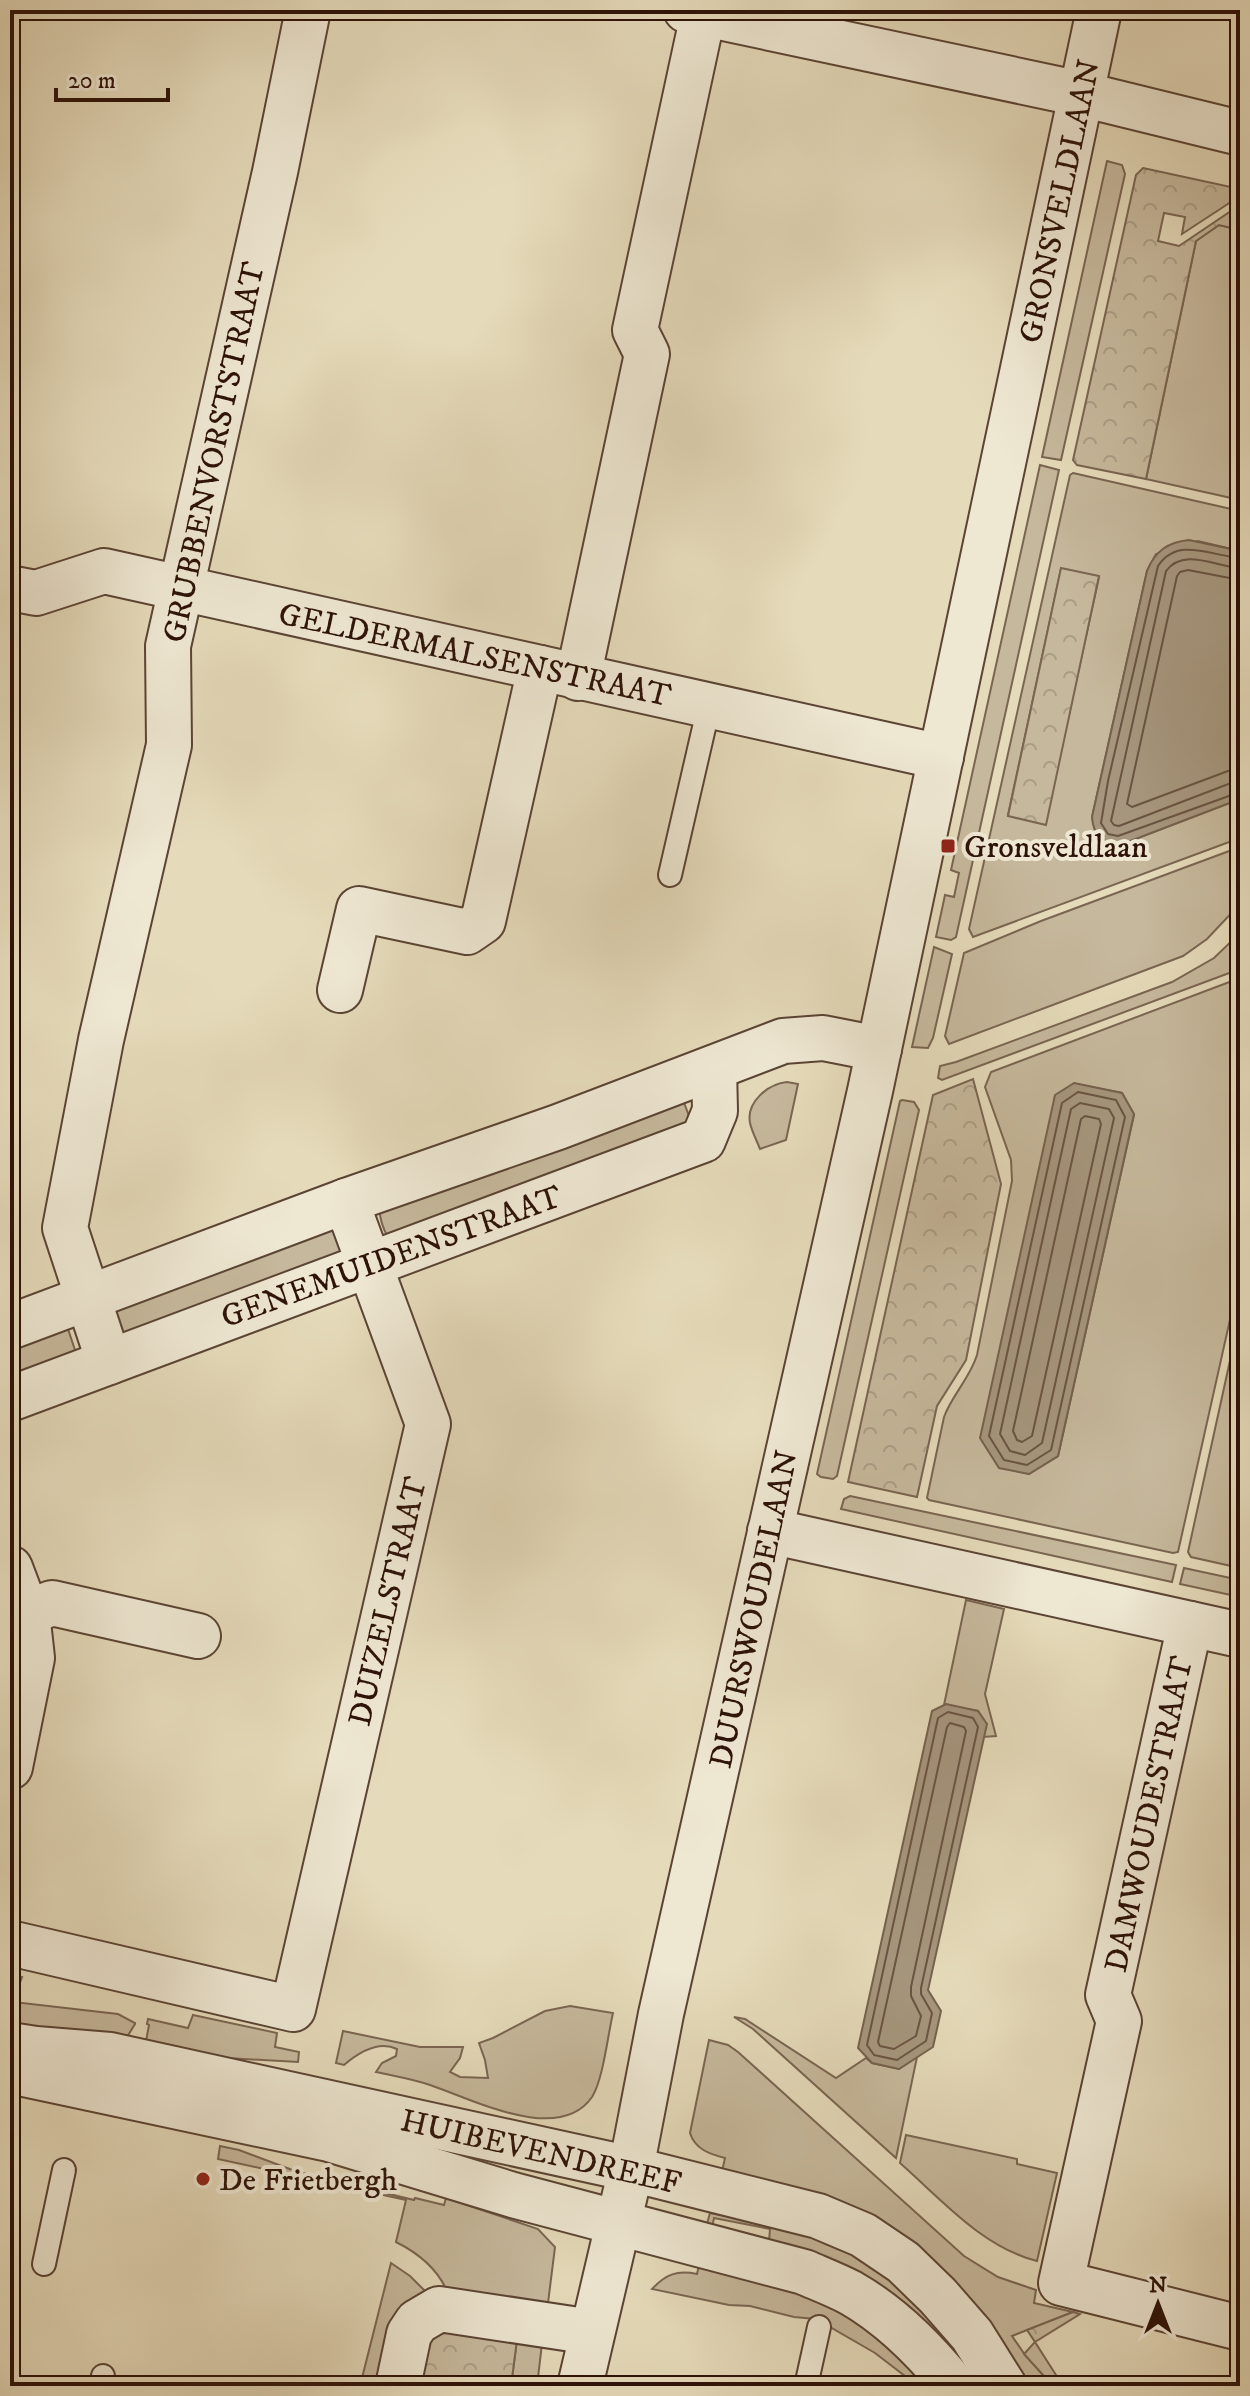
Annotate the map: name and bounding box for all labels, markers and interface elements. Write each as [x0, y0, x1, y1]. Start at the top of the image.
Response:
scale bar [56, 52, 168, 102]
street label: GRONSVELDLAAN [1011, 56, 1111, 347]
text: 20 m [68, 66, 116, 96]
street label: GRUBBENVORSTSTRAAT [155, 258, 275, 646]
street label: GELDERMALSENSTRAAT [275, 595, 674, 717]
place label: Gronsveldlaan [964, 828, 1148, 868]
marker: Gronsveldlaan [939, 837, 957, 855]
street label: GENEMUIDENSTRAAT [216, 1178, 568, 1338]
street label: DUURSWOUDELAAN [702, 1447, 808, 1772]
street label: DUIZELSTRAAT [341, 1473, 437, 1730]
street label: DAMWOUDESTRAAT [1097, 1653, 1203, 1976]
street label: HUIBEVENDREEF [396, 2101, 685, 2205]
place label: De Frietbergh [219, 2161, 397, 2201]
marker: De Frietbergh [194, 2170, 212, 2188]
north arrow [1118, 2264, 1198, 2344]
text: N [1149, 2272, 1167, 2299]

